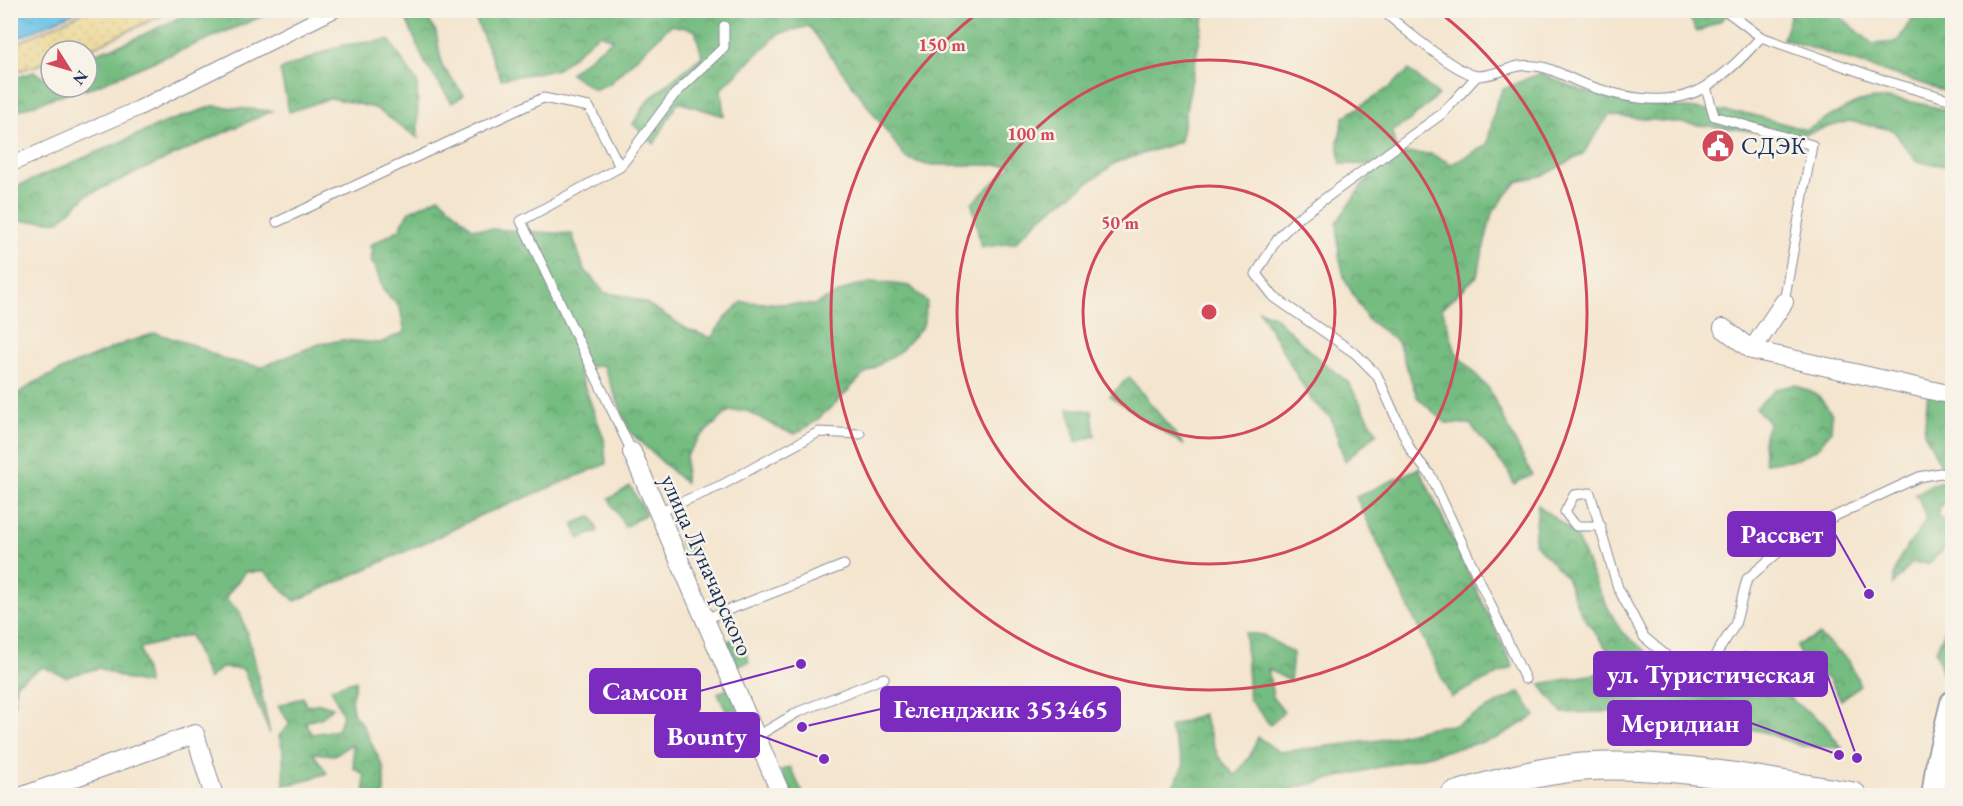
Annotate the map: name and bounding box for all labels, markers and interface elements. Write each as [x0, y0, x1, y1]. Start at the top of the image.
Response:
text: 150 m [918, 33, 966, 56]
north arrow [39, 39, 99, 99]
text: N [68, 66, 93, 89]
text: 100 m [1007, 122, 1055, 145]
public building icon: СДЭК [1700, 128, 1736, 164]
place label: СДЭК [1741, 130, 1807, 161]
text: 50 m [1101, 211, 1139, 234]
centre of rings [1199, 302, 1219, 322]
street label: улица Луначарского [654, 469, 761, 660]
callout: Рассвет [1728, 512, 1835, 556]
text: Рассвет [1741, 517, 1824, 551]
callout: ул. Туристическая [1594, 652, 1827, 696]
text: ул. Туристическая [1607, 657, 1815, 691]
callout: Самсон [590, 669, 700, 713]
text: Самсон [602, 674, 688, 708]
callout: Геленджик 353465 [881, 687, 1120, 731]
text: Геленджик 353465 [894, 692, 1108, 726]
callout: Меридиан [1608, 701, 1751, 745]
text: Меридиан [1620, 706, 1740, 740]
callout: Bounty [655, 713, 759, 757]
text: Bounty [667, 719, 748, 753]

